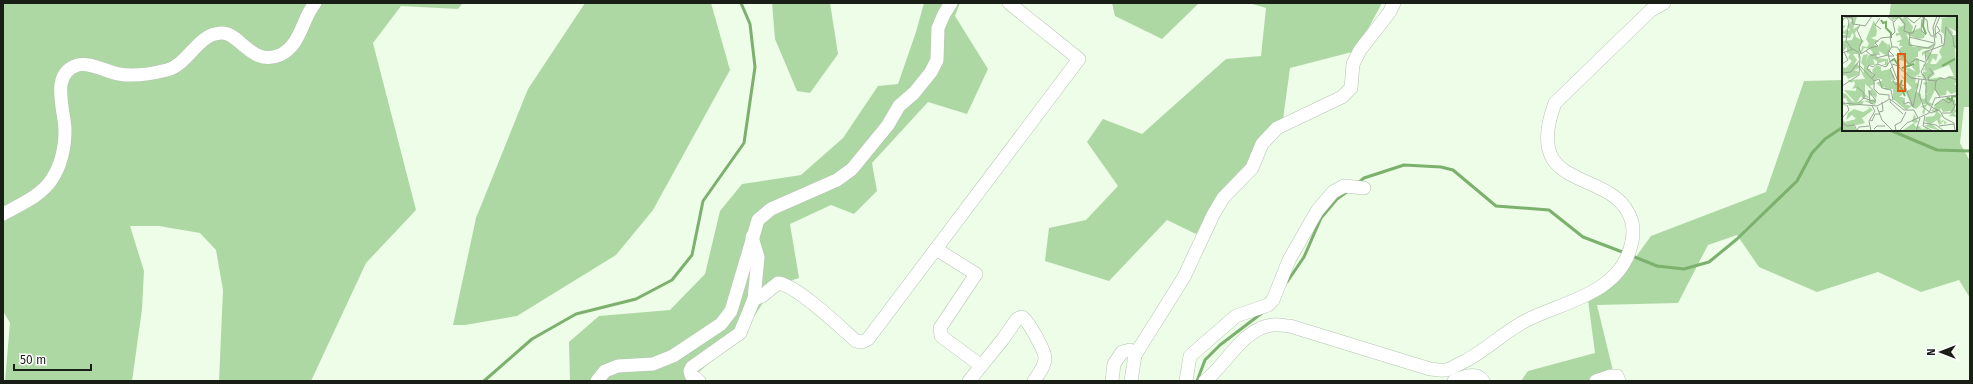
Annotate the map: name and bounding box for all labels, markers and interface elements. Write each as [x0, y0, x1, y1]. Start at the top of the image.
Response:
inset map [1842, 16, 1957, 131]
north arrow [1921, 332, 1961, 372]
scale bar [14, 346, 91, 372]
text: N [1925, 348, 1938, 356]
text: 50 m [20, 353, 46, 367]

